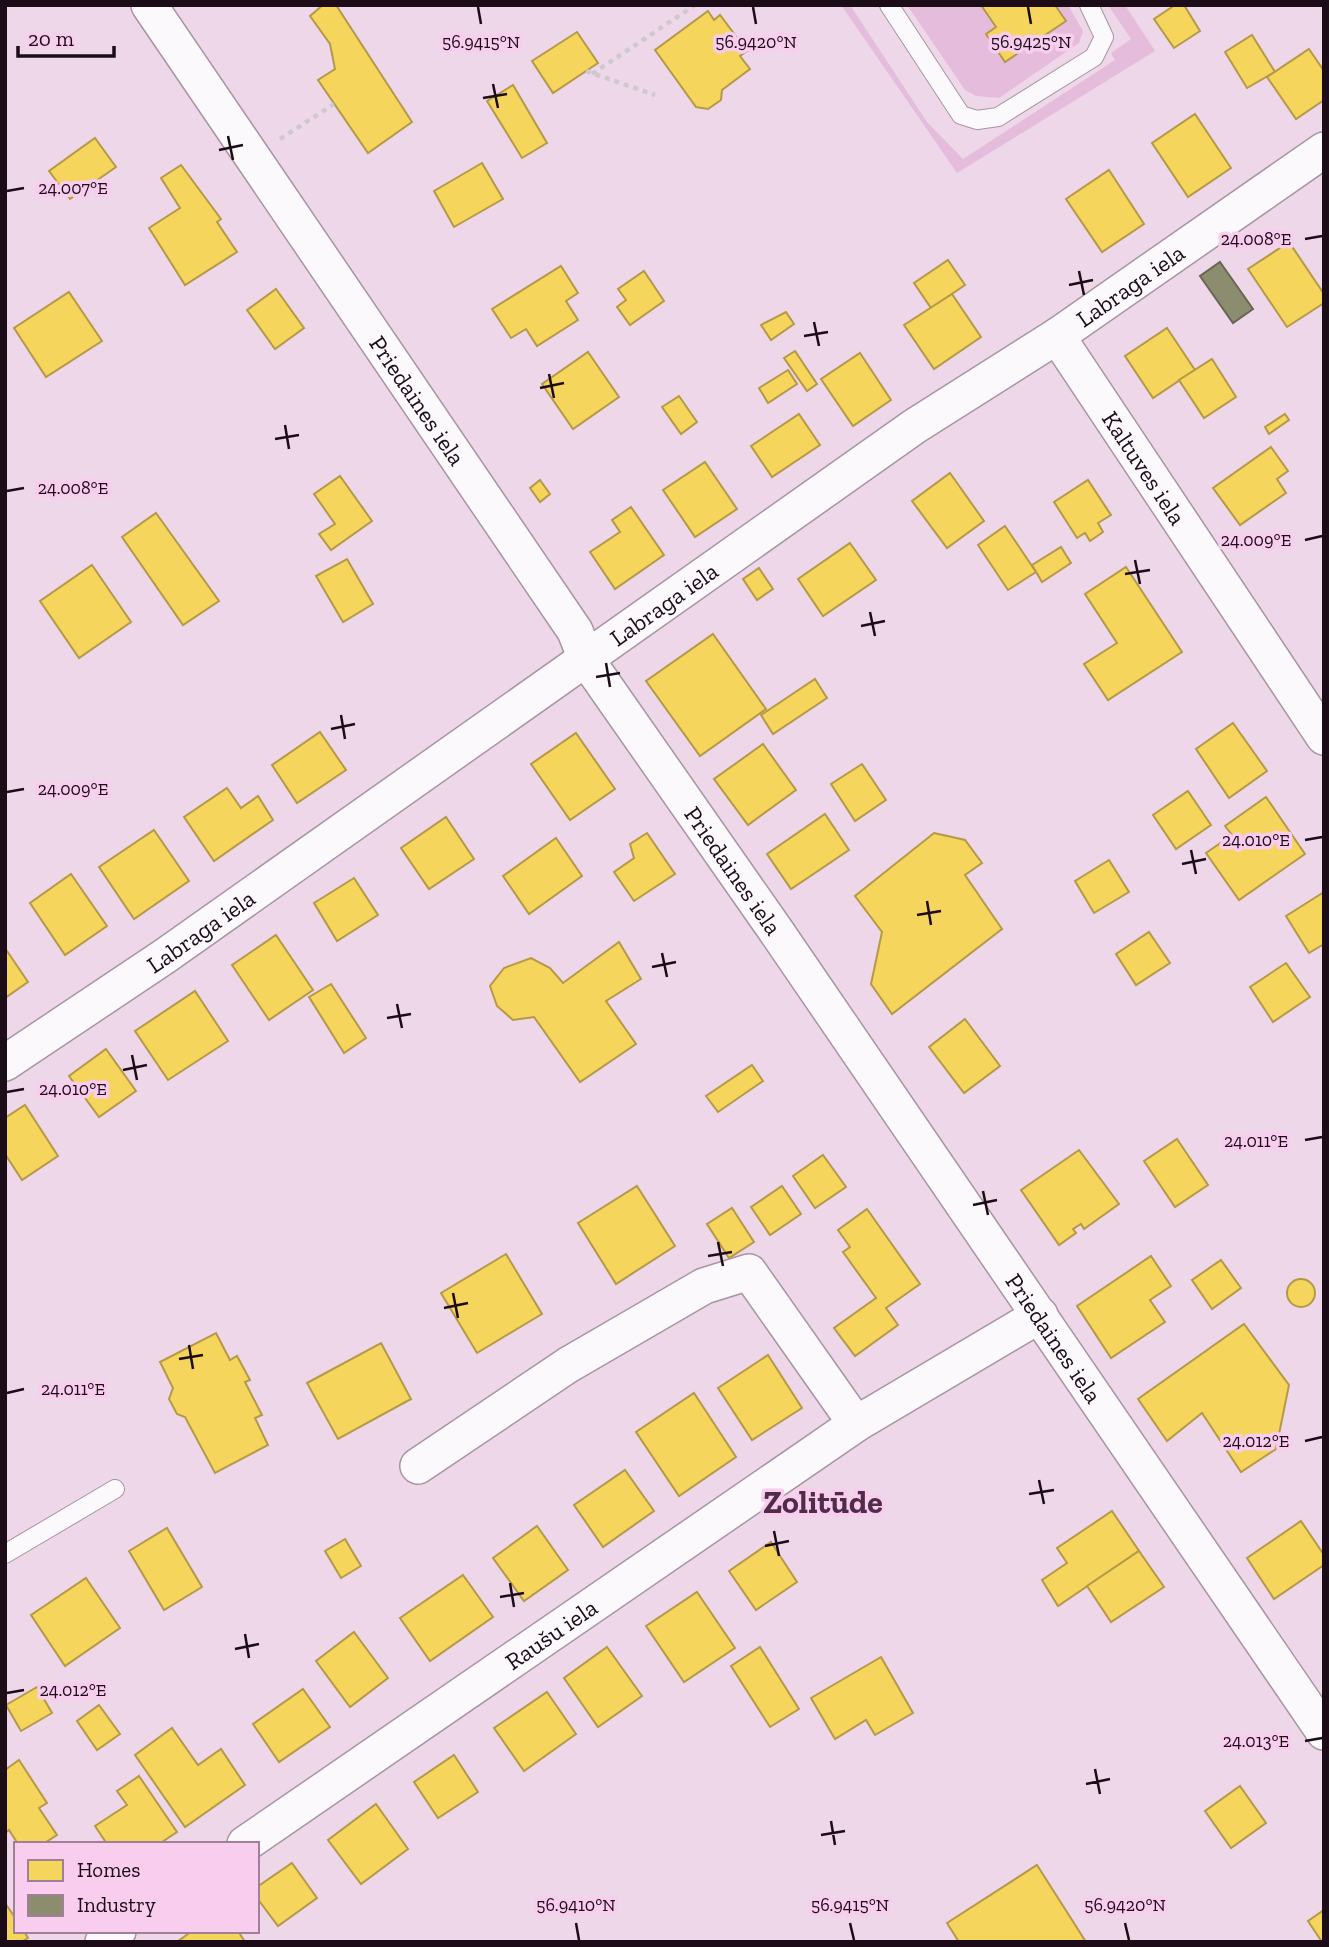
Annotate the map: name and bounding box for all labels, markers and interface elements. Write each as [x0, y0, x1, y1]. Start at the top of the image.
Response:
scale bar [18, 14, 114, 58]
text: 20 m [28, 26, 74, 51]
text: 56.9415°N [442, 31, 520, 53]
text: 56.9420°N [715, 31, 797, 53]
text: 56.9425°N [991, 31, 1071, 53]
text: 24.007°E [38, 177, 108, 199]
text: 24.008°E [1221, 228, 1291, 250]
street label: Labraga iela [1070, 237, 1190, 333]
street label: Priedaines iela [364, 330, 472, 471]
street label: Kaltuves iela [1096, 405, 1193, 530]
text: 24.008°E [38, 477, 108, 499]
text: 24.009°E [1221, 529, 1291, 551]
street label: Labraga iela [604, 555, 723, 652]
text: 24.009°E [38, 778, 108, 800]
street label: Priedaines iela [679, 800, 789, 941]
text: 24.010°E [1222, 829, 1290, 851]
street label: Labraga iela [141, 883, 260, 979]
text: 24.010°E [39, 1078, 107, 1100]
text: 24.011°E [1224, 1130, 1288, 1152]
street label: Priedaines iela [1000, 1268, 1109, 1408]
text: 24.011°E [41, 1378, 105, 1400]
text: 24.012°E [1223, 1430, 1289, 1452]
district label: Zolitūde [763, 1483, 883, 1521]
street label: Raušu iela [499, 1592, 603, 1676]
text: 24.012°E [40, 1679, 106, 1701]
text: 24.013°E [1223, 1730, 1289, 1752]
legend [14, 1842, 259, 1933]
text: Homes [77, 1857, 140, 1882]
text: Industry [77, 1892, 156, 1917]
text: 56.9410°N [536, 1894, 616, 1916]
text: 56.9415°N [811, 1894, 889, 1916]
text: 56.9420°N [1084, 1894, 1166, 1916]

